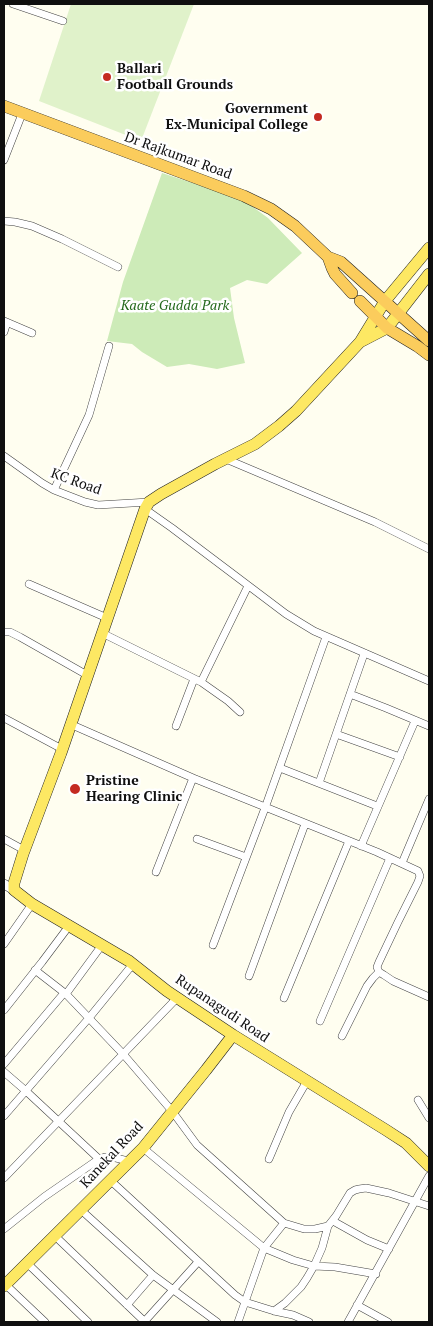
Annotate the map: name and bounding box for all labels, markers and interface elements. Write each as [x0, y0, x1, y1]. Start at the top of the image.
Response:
place label: Ballari Football Grounds [117, 61, 233, 94]
marker: Ballari Football Grounds [101, 71, 113, 83]
place label: Government Ex-Municipal College [165, 101, 308, 134]
marker: Government Ex-Municipal College [312, 111, 324, 123]
street label: Dr Rajkumar Road [122, 129, 234, 183]
park label: Kaate Gudda Park [121, 298, 229, 314]
street label: KC Road [49, 465, 103, 499]
place label: Pristine Hearing Clinic [86, 773, 182, 806]
marker: Pristine Hearing Clinic [68, 782, 82, 796]
street label: Rupanagudi Road [172, 971, 272, 1047]
street label: Kanekal Road [77, 1118, 147, 1192]

